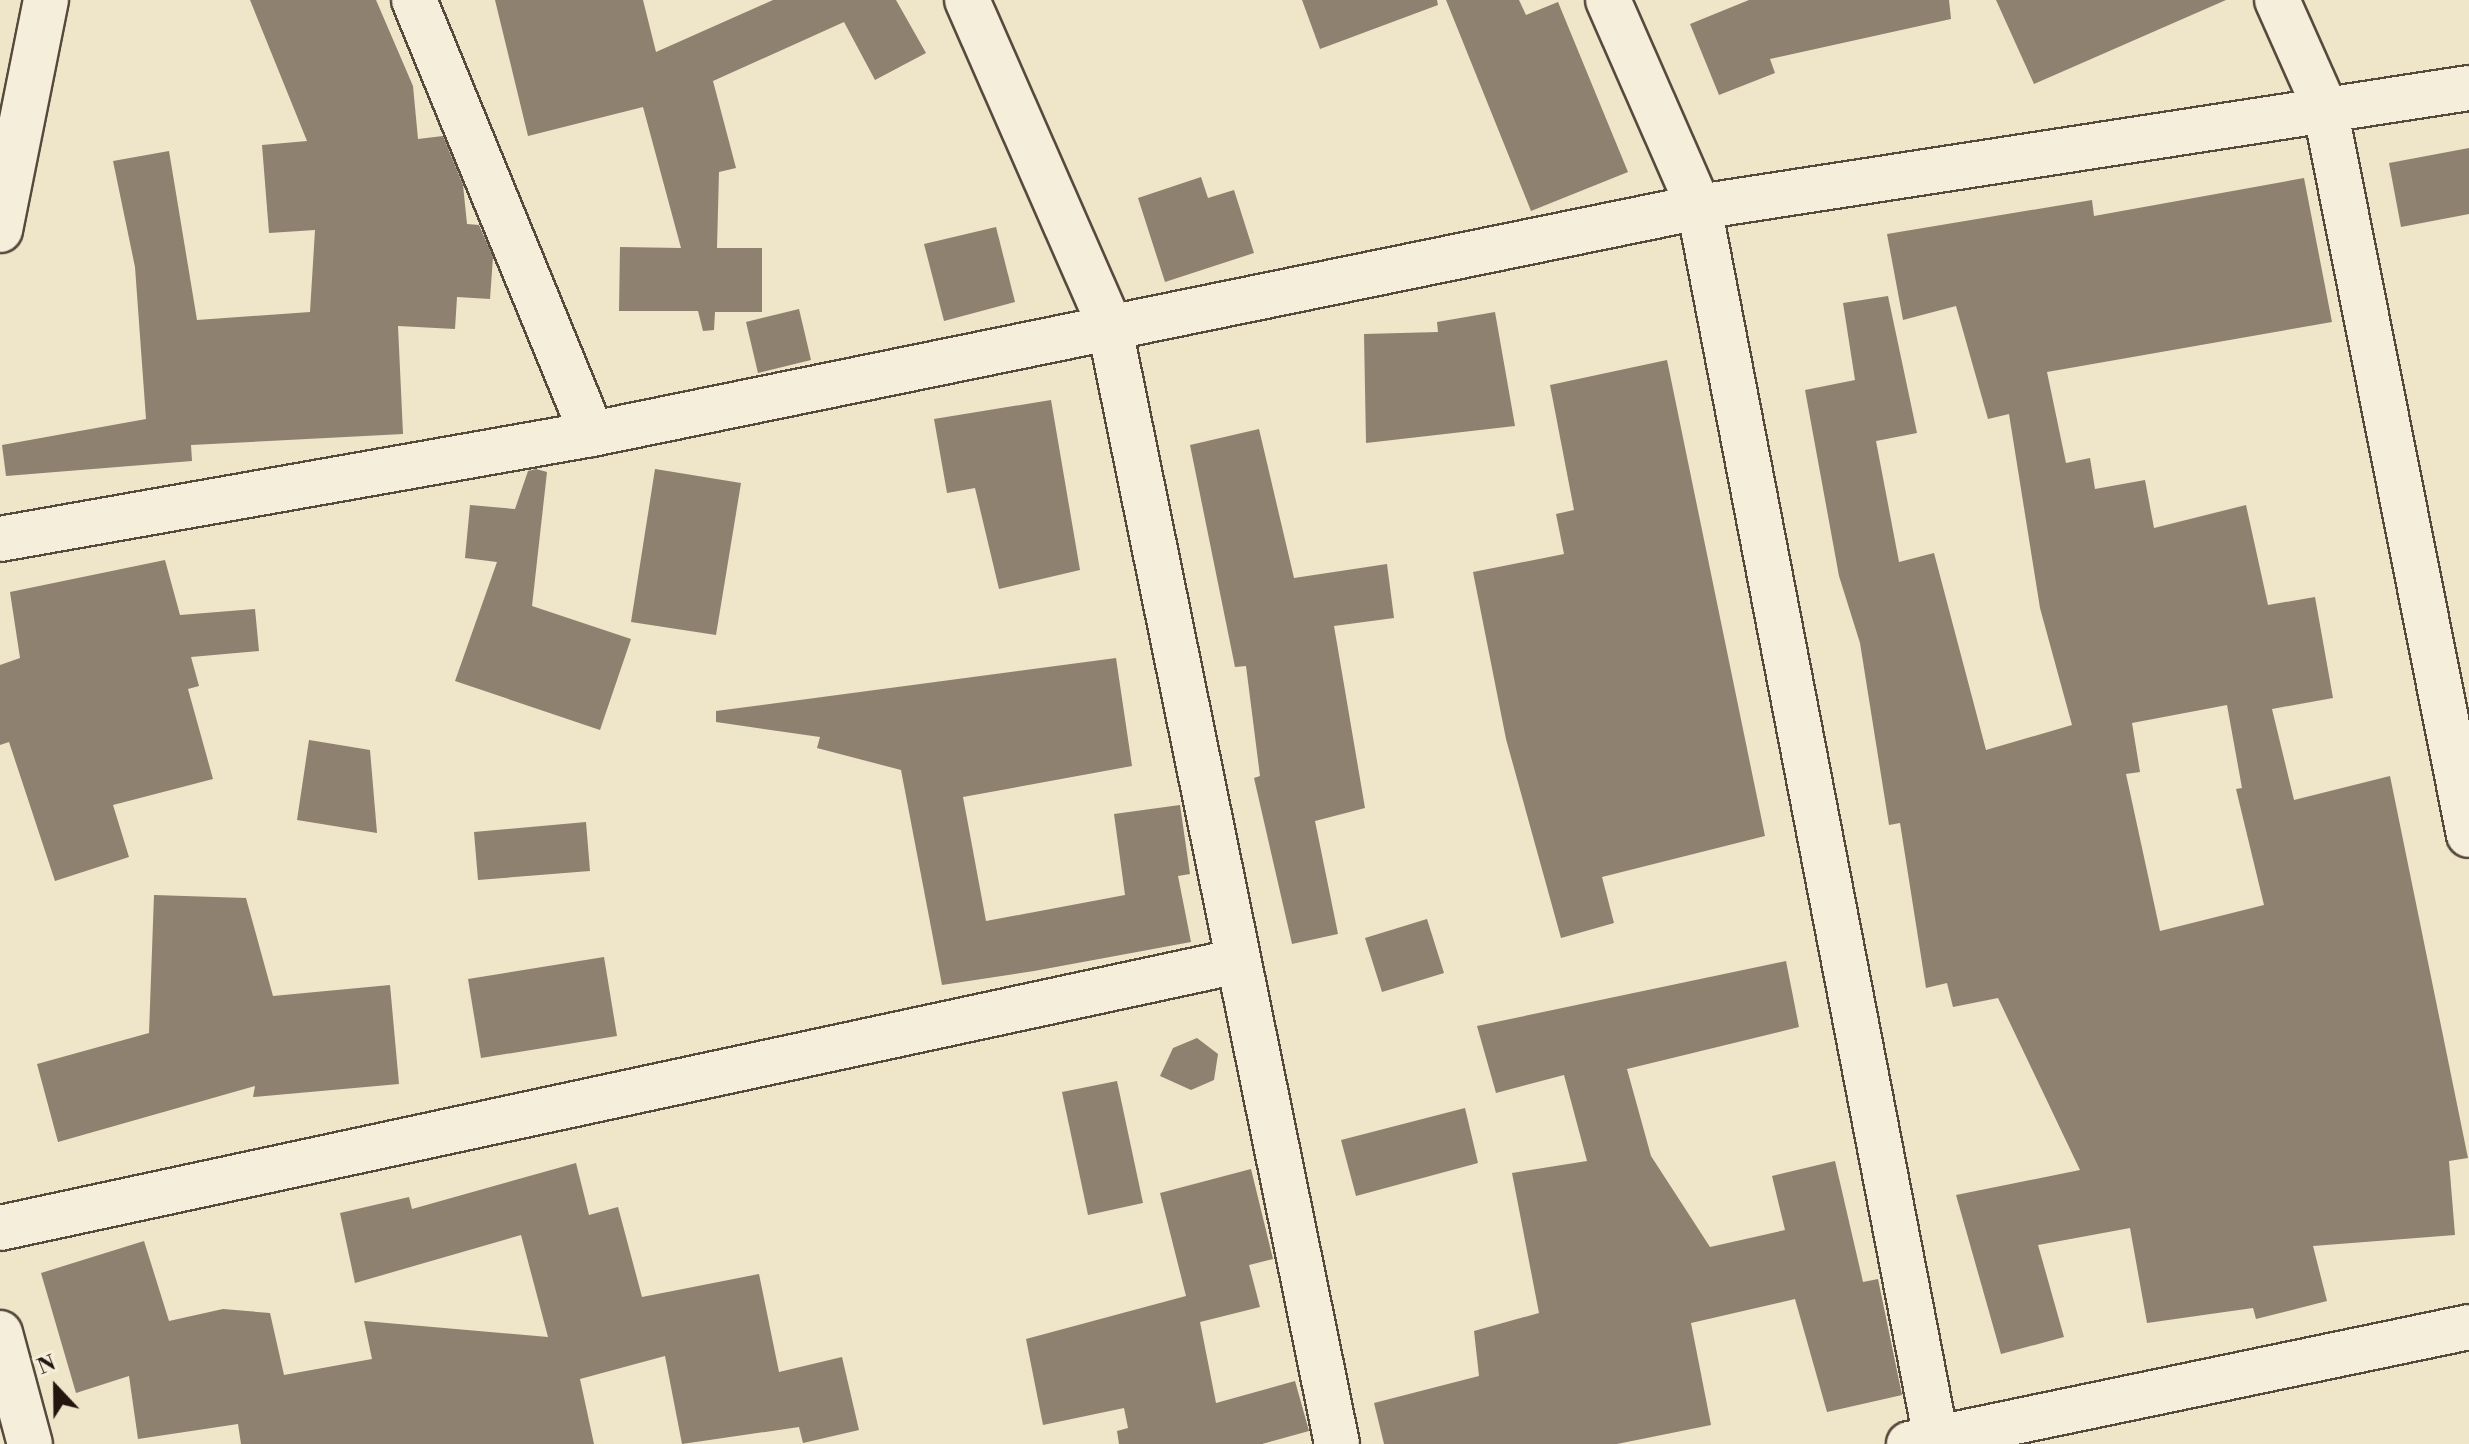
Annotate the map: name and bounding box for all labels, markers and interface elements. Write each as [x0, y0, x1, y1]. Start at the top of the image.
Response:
north arrow [16, 1348, 96, 1428]
text: N [34, 1350, 60, 1381]

